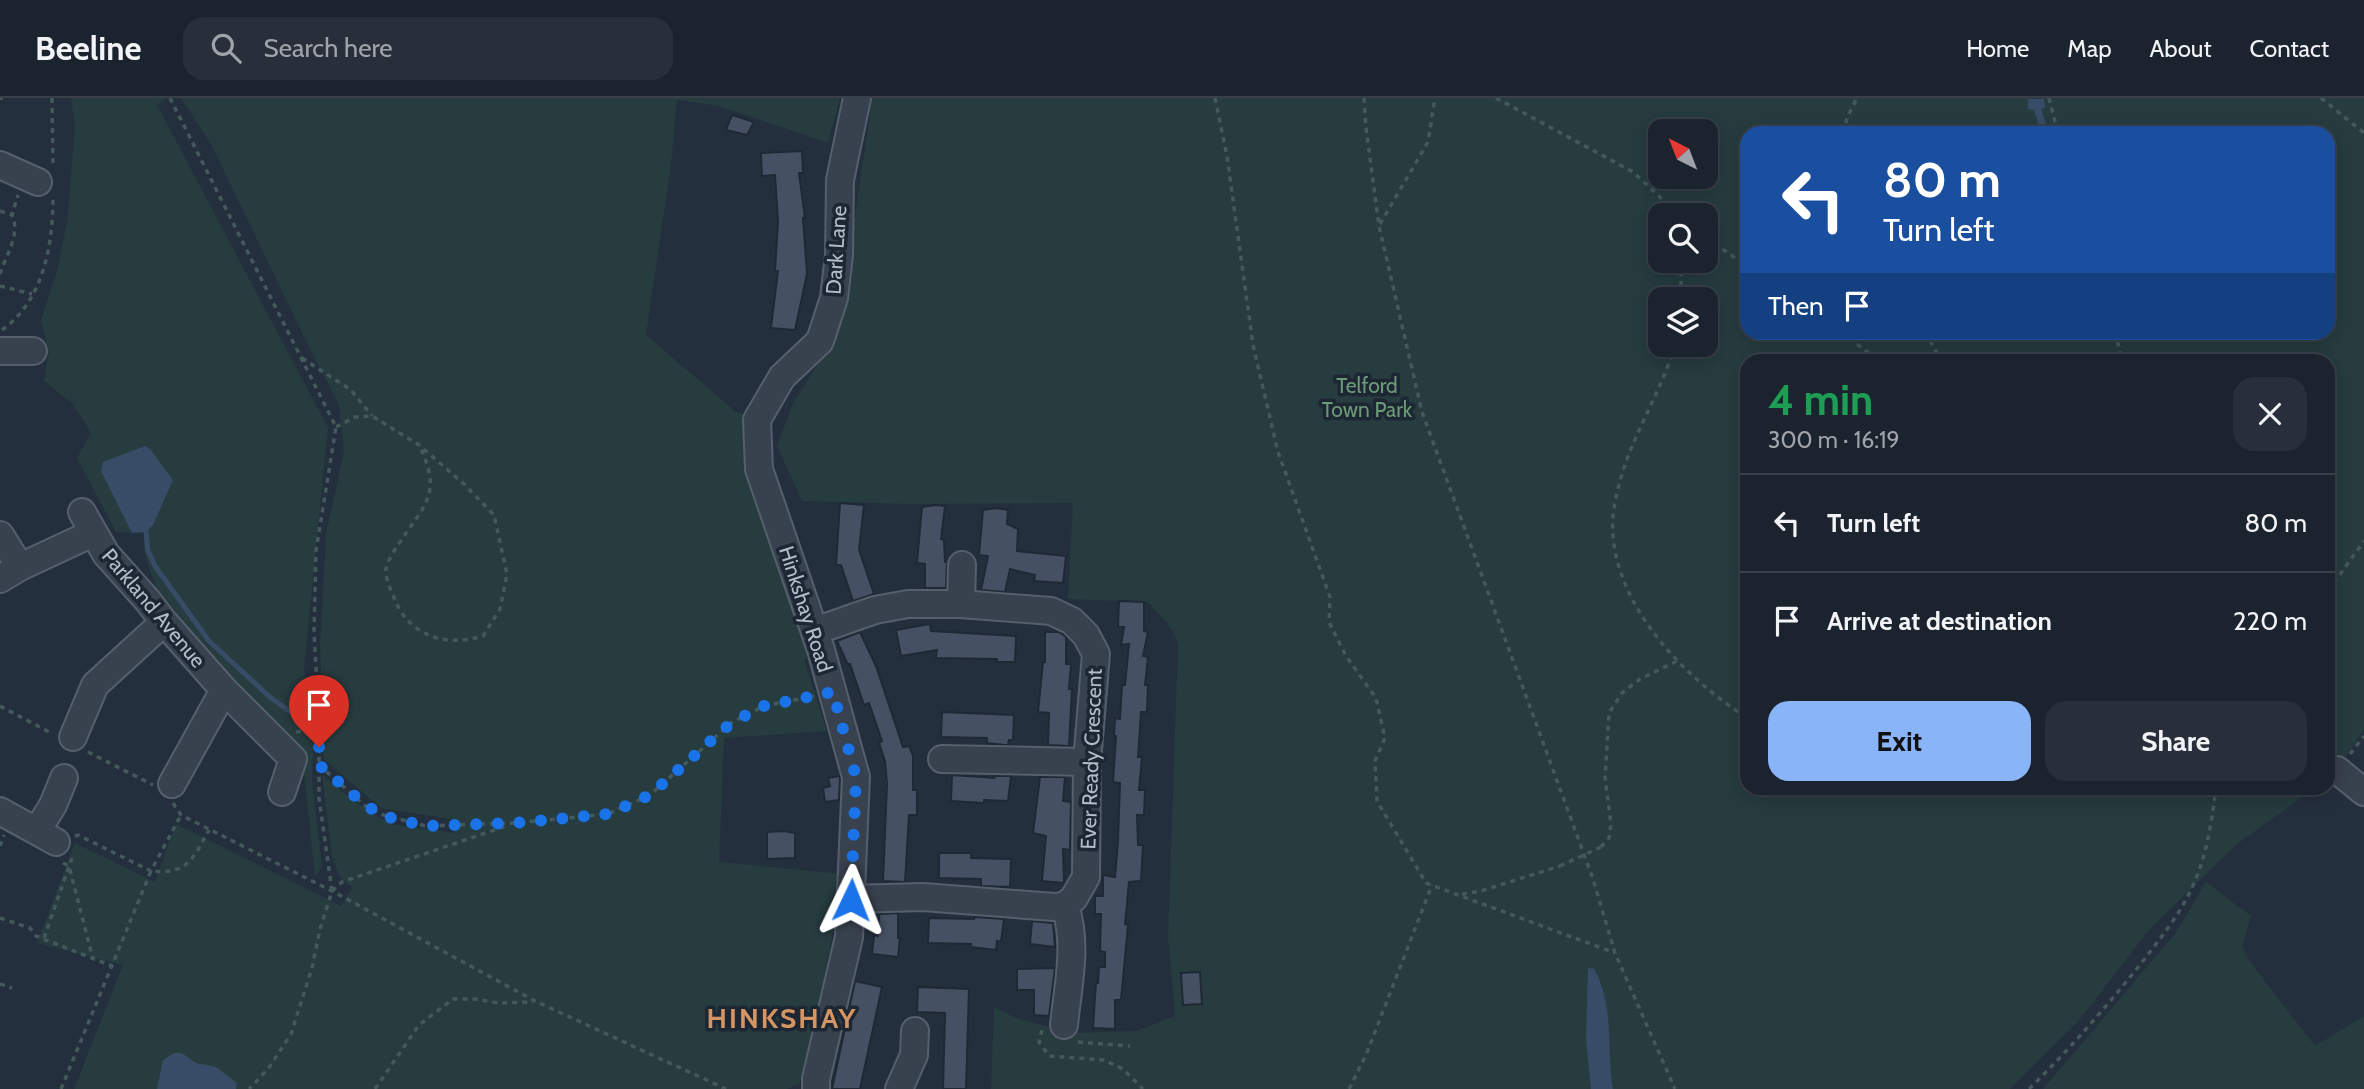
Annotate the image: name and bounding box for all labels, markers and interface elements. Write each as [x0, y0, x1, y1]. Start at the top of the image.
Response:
search box [183, 17, 673, 80]
text: Beeline [35, 28, 141, 68]
icon: search [207, 29, 245, 67]
text: Search here [263, 32, 393, 64]
text: Home [1966, 34, 2029, 63]
text: Map [2067, 34, 2112, 63]
text: About [2150, 34, 2212, 63]
text: Contact [2250, 34, 2329, 63]
north arrow [1648, 119, 1718, 189]
map controls [1648, 119, 1718, 357]
text: 80 m [1883, 150, 2001, 209]
icon: left [1768, 154, 1859, 245]
button: search [1648, 203, 1718, 273]
street label: Dark Lane [820, 204, 852, 295]
text: Turn left [1883, 210, 1994, 249]
button: layers [1648, 287, 1718, 357]
icon: arrive [1838, 287, 1876, 325]
text: Then [1768, 290, 1824, 322]
park label: Telford Town Park [1322, 373, 1413, 422]
text: 4 min [1768, 374, 1873, 426]
button: close [2233, 377, 2307, 451]
text: 300 m · 16:19 [1768, 426, 1900, 454]
icon: left [1768, 504, 1806, 542]
text: Turn left [1827, 507, 1920, 539]
text: 80 m [2244, 507, 2307, 539]
street label: Parkland Avenue [97, 543, 211, 673]
street label: Hinkshay Road [774, 543, 838, 675]
icon: arrive [1768, 602, 1806, 640]
text: Arrive at destination [1827, 605, 2052, 637]
text: 220 m [2233, 605, 2307, 637]
street label: Ever Ready Crescent [1075, 668, 1107, 850]
pin [289, 675, 349, 747]
icon: arrive [300, 686, 338, 724]
button: Exit [1768, 701, 2031, 781]
button: Share [2045, 701, 2307, 781]
position arrow [814, 863, 888, 937]
district label: HINKSHAY [707, 1001, 857, 1035]

